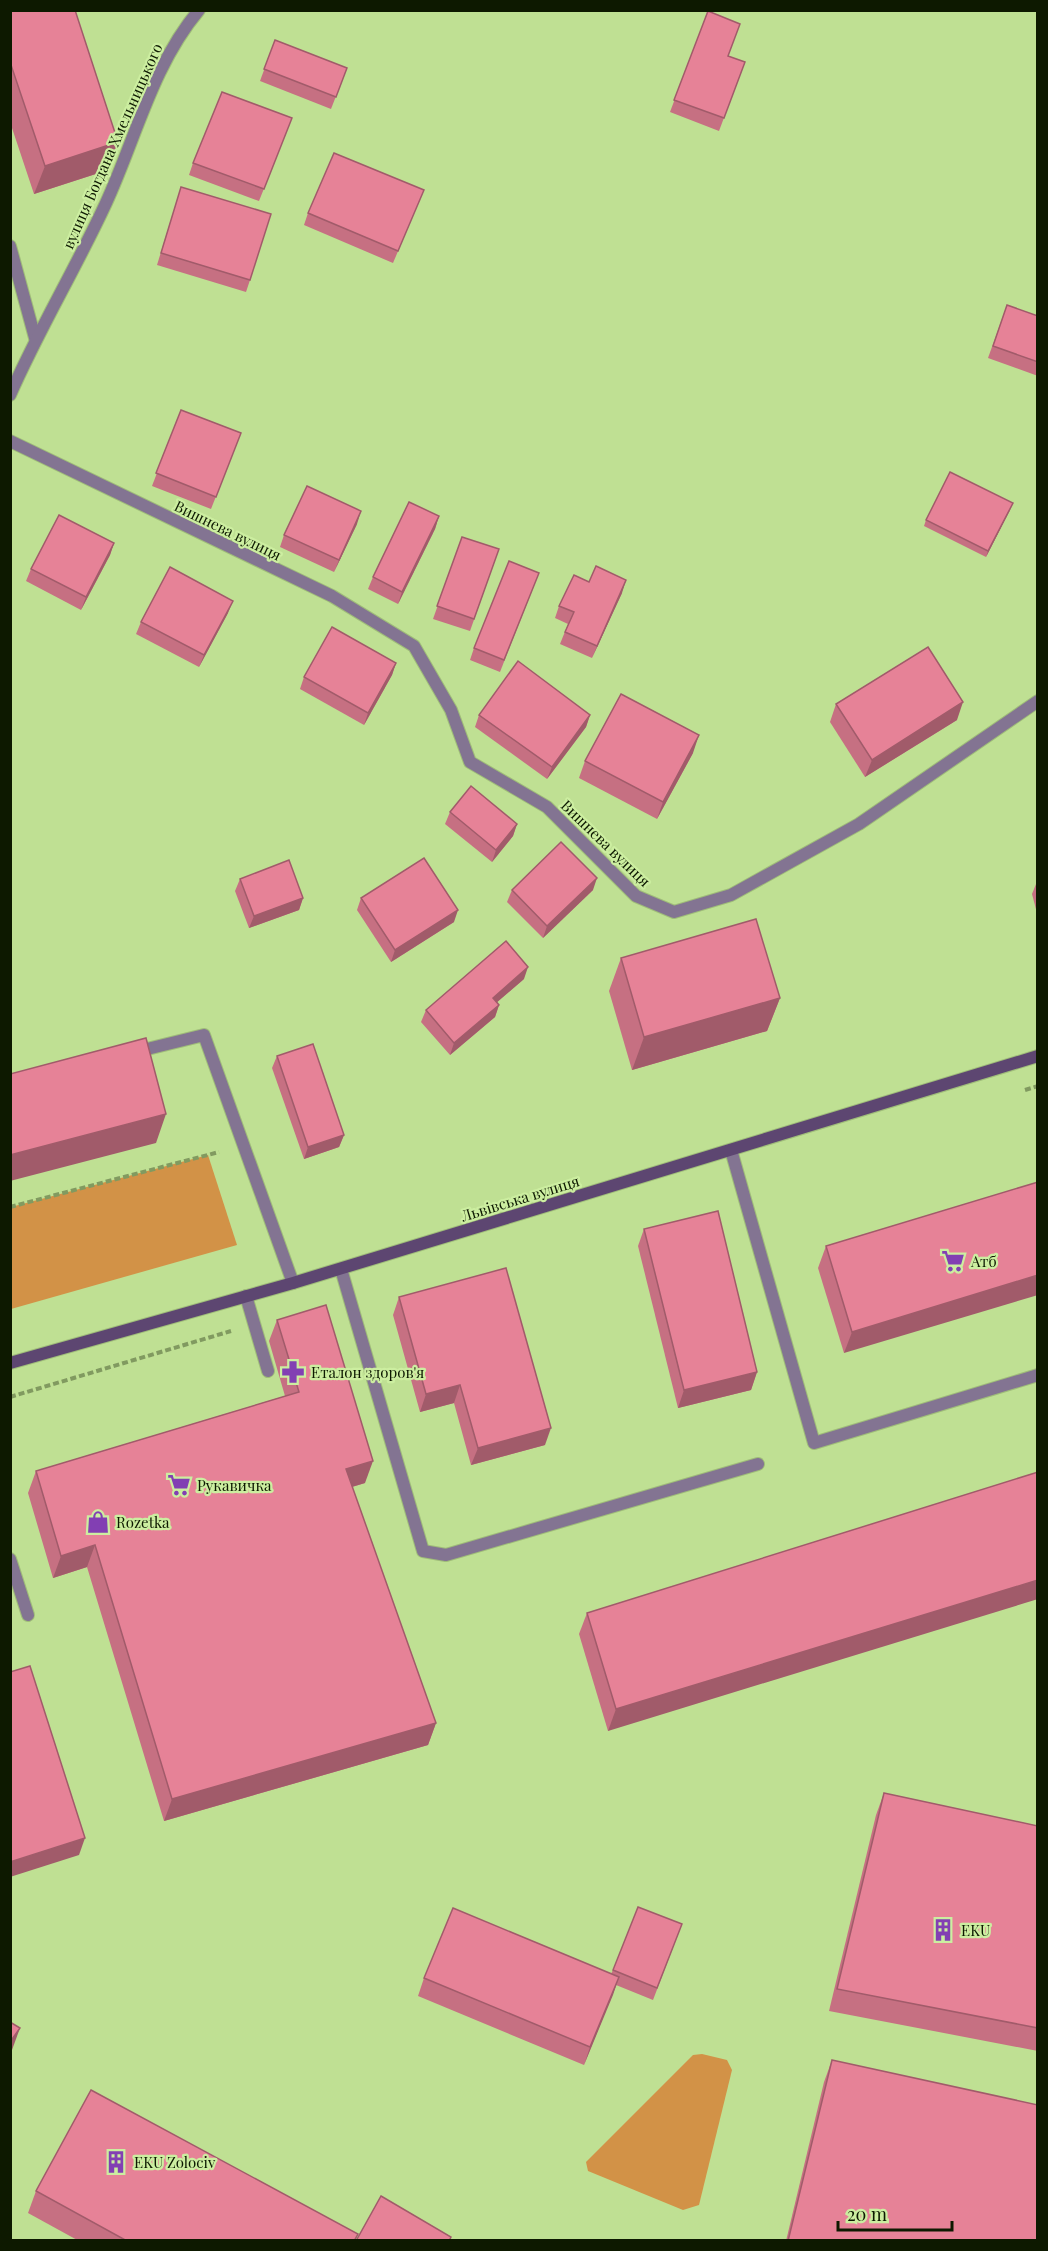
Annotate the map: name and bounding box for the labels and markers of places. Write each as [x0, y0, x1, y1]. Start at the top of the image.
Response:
supermarket icon: Атб [940, 1248, 966, 1274]
place label: Атб [970, 1251, 997, 1271]
pharmacy icon: Еталон здоров'я [280, 1359, 306, 1385]
place label: Еталон здоров'я [311, 1362, 424, 1382]
supermarket icon: Рукавичка [166, 1472, 192, 1498]
place label: Рукавичка [197, 1475, 272, 1495]
shop icon: Rozetka [85, 1509, 111, 1535]
place label: Rozetka [116, 1512, 170, 1532]
building icon: EKU [930, 1917, 956, 1943]
place label: EKU [961, 1920, 990, 1940]
building icon: EKU Zolociv [103, 2149, 129, 2175]
place label: EKU Zolociv [134, 2152, 216, 2172]

